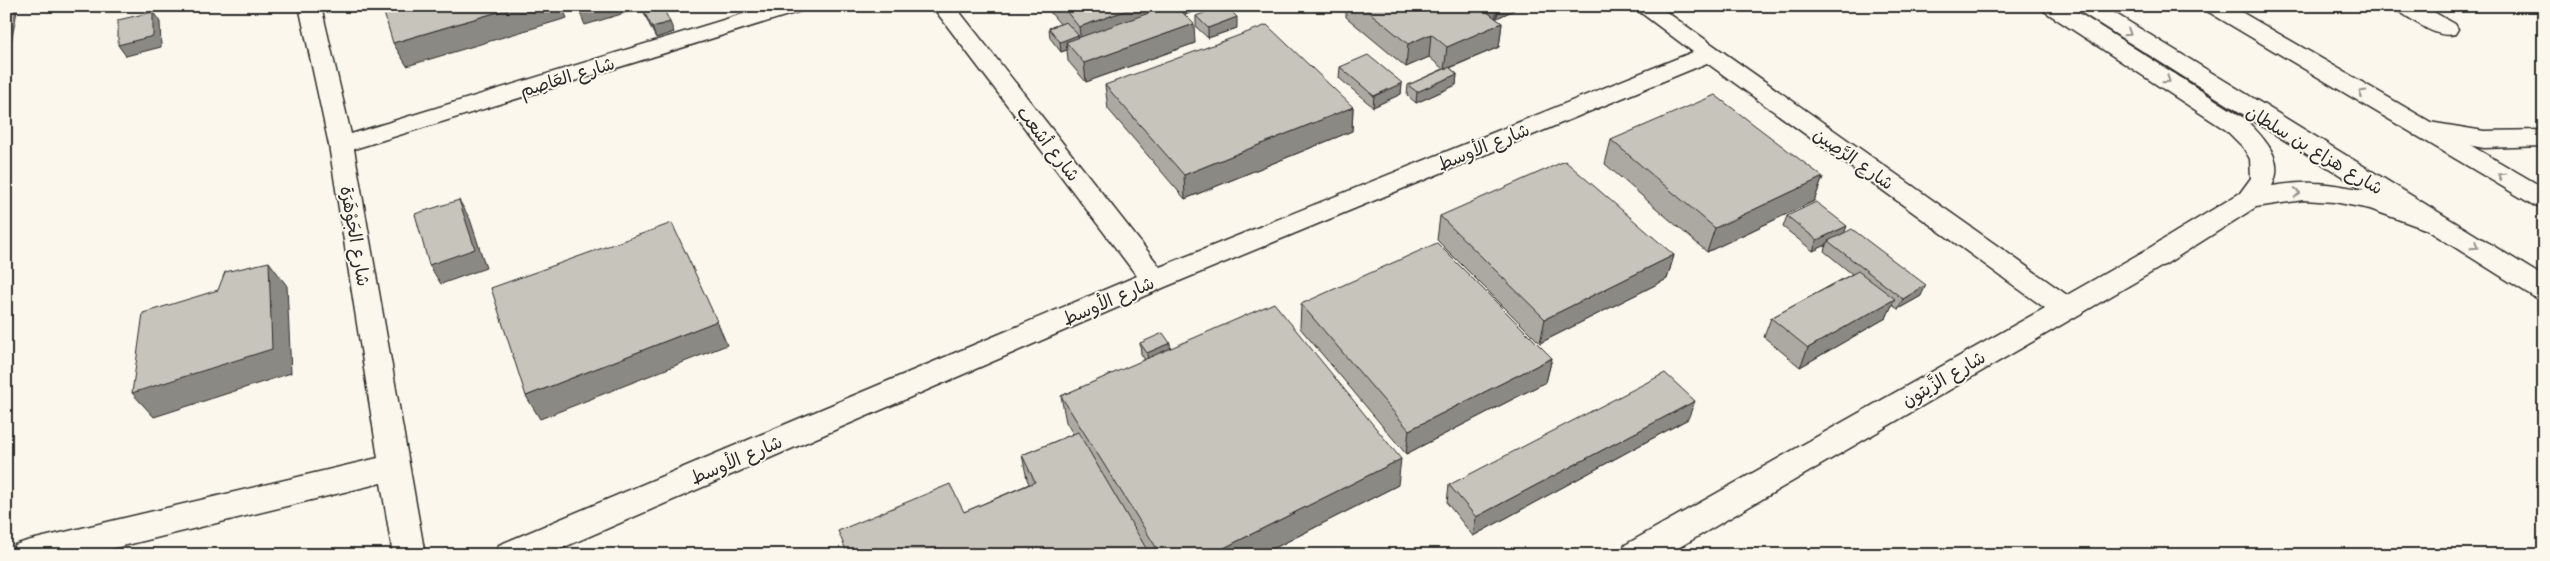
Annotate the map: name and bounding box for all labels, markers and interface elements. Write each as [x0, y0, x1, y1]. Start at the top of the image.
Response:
one-way arrow [2123, 26, 2132, 36]
street label: شارع العَاصِم [517, 50, 618, 105]
one-way arrow [2162, 73, 2171, 83]
one-way arrow [2358, 89, 2367, 99]
street label: شارع هزاع بن سلطان [2242, 99, 2388, 200]
street label: شارع أشعب [1011, 100, 1086, 186]
street label: شارع الأوسط [1433, 117, 1533, 176]
street label: شارع الرَّصِين [1808, 121, 1899, 195]
one-way arrow [2498, 172, 2507, 182]
street label: شارع الجَوْهَرَة [334, 184, 377, 288]
one-way arrow [2293, 187, 2301, 198]
one-way arrow [2470, 240, 2479, 250]
street label: شارع الأوسط [1058, 270, 1158, 331]
street label: شارع الزَّيتون [1897, 344, 1990, 413]
street label: شارع الأوسط [686, 429, 786, 490]

